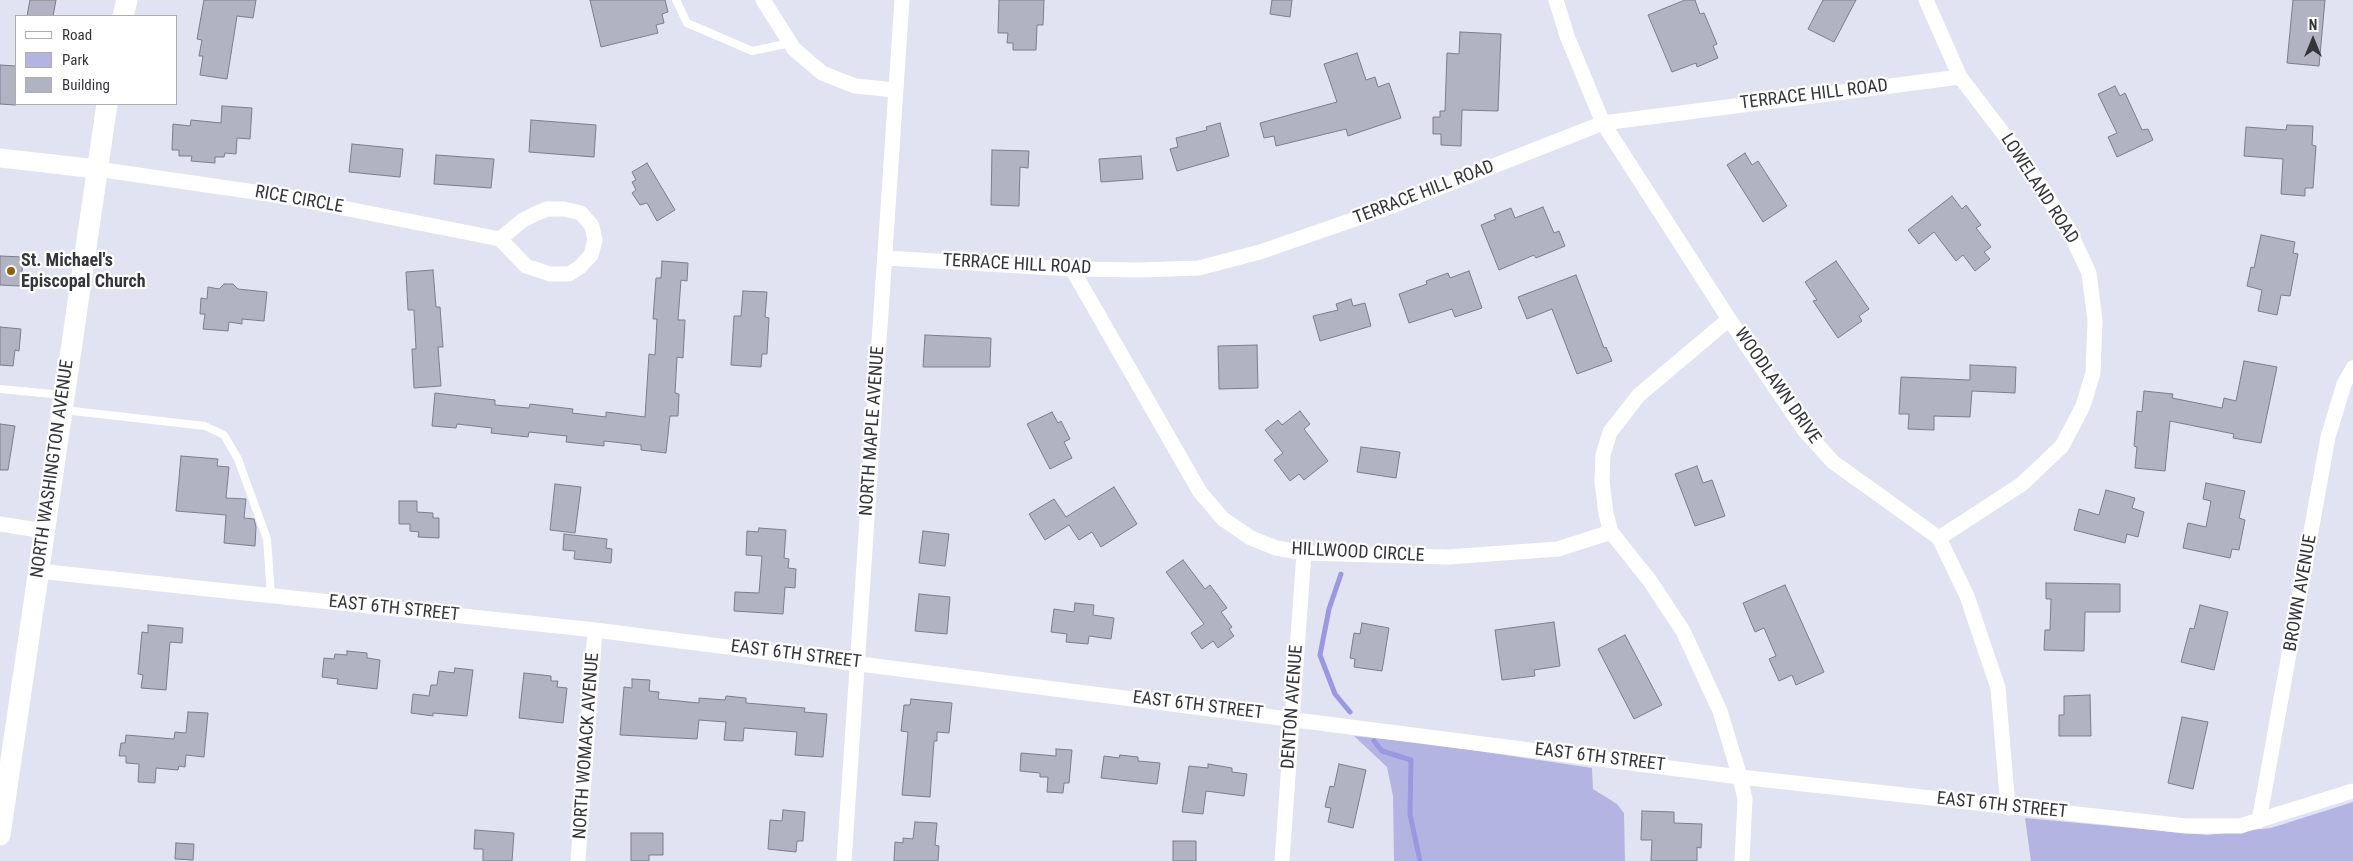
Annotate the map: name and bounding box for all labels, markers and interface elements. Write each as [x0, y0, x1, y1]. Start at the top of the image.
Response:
legend [15, 15, 178, 105]
north arrow [2288, 15, 2338, 65]
text: N [2309, 17, 2317, 33]
text: Road [62, 26, 92, 44]
text: Park [62, 51, 89, 69]
street label: TERRACE HILL ROAD [1739, 75, 1889, 115]
text: Building [62, 76, 110, 94]
street label: LOWELAND ROAD [1995, 130, 2083, 248]
street label: TERRACE HILL ROAD [1351, 156, 1497, 230]
street label: RICE CIRCLE [253, 182, 345, 218]
place label: St. Michael's Episcopal Church [21, 250, 146, 292]
street label: TERRACE HILL ROAD [942, 250, 1092, 280]
marker: St. Michael's Episcopal Church [5, 265, 17, 277]
street label: WOODLAWN DRIVE [1729, 324, 1825, 448]
street label: NORTH MAPLE AVENUE [856, 345, 890, 517]
street label: NORTH WASHINGTON AVENUE [27, 359, 79, 579]
street label: BROWN AVENUE [2280, 533, 2322, 653]
street label: HILLWOOD CIRCLE [1291, 539, 1425, 567]
street label: EAST 6TH STREET [328, 591, 460, 627]
street label: EAST 6TH STREET [729, 636, 863, 674]
street label: DENTON AVENUE [1278, 644, 1308, 770]
street label: NORTH WOMACK AVENUE [570, 652, 604, 840]
street label: EAST 6TH STREET [1131, 687, 1265, 725]
street label: EAST 6TH STREET [1533, 739, 1667, 777]
street label: EAST 6TH STREET [1936, 788, 2068, 824]

